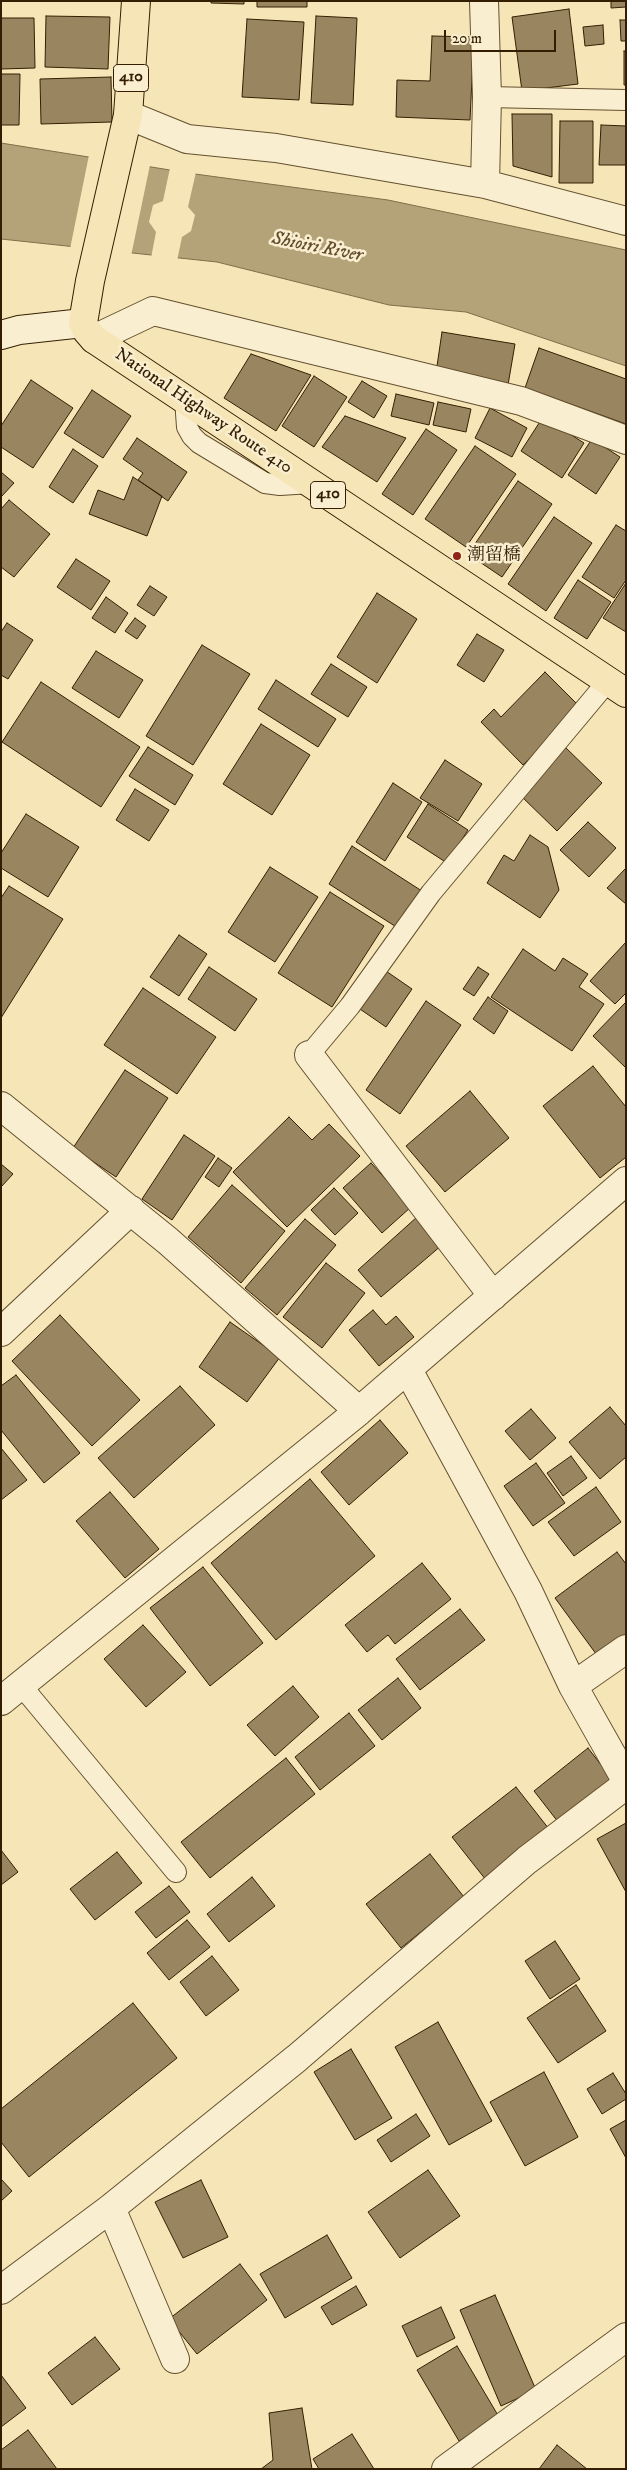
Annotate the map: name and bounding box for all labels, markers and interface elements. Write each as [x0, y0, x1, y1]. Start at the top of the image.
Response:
scale bar [447, 20, 560, 52]
text: 20 m [452, 29, 482, 48]
road number: 410 [114, 64, 148, 92]
water label: Shioiri River [270, 228, 364, 268]
street label: National Highway Route 410 [110, 344, 296, 480]
road number: 410 [310, 482, 346, 508]
place label: 潮留橋 [467, 545, 521, 567]
marker: 潮留橋 [451, 550, 463, 562]

